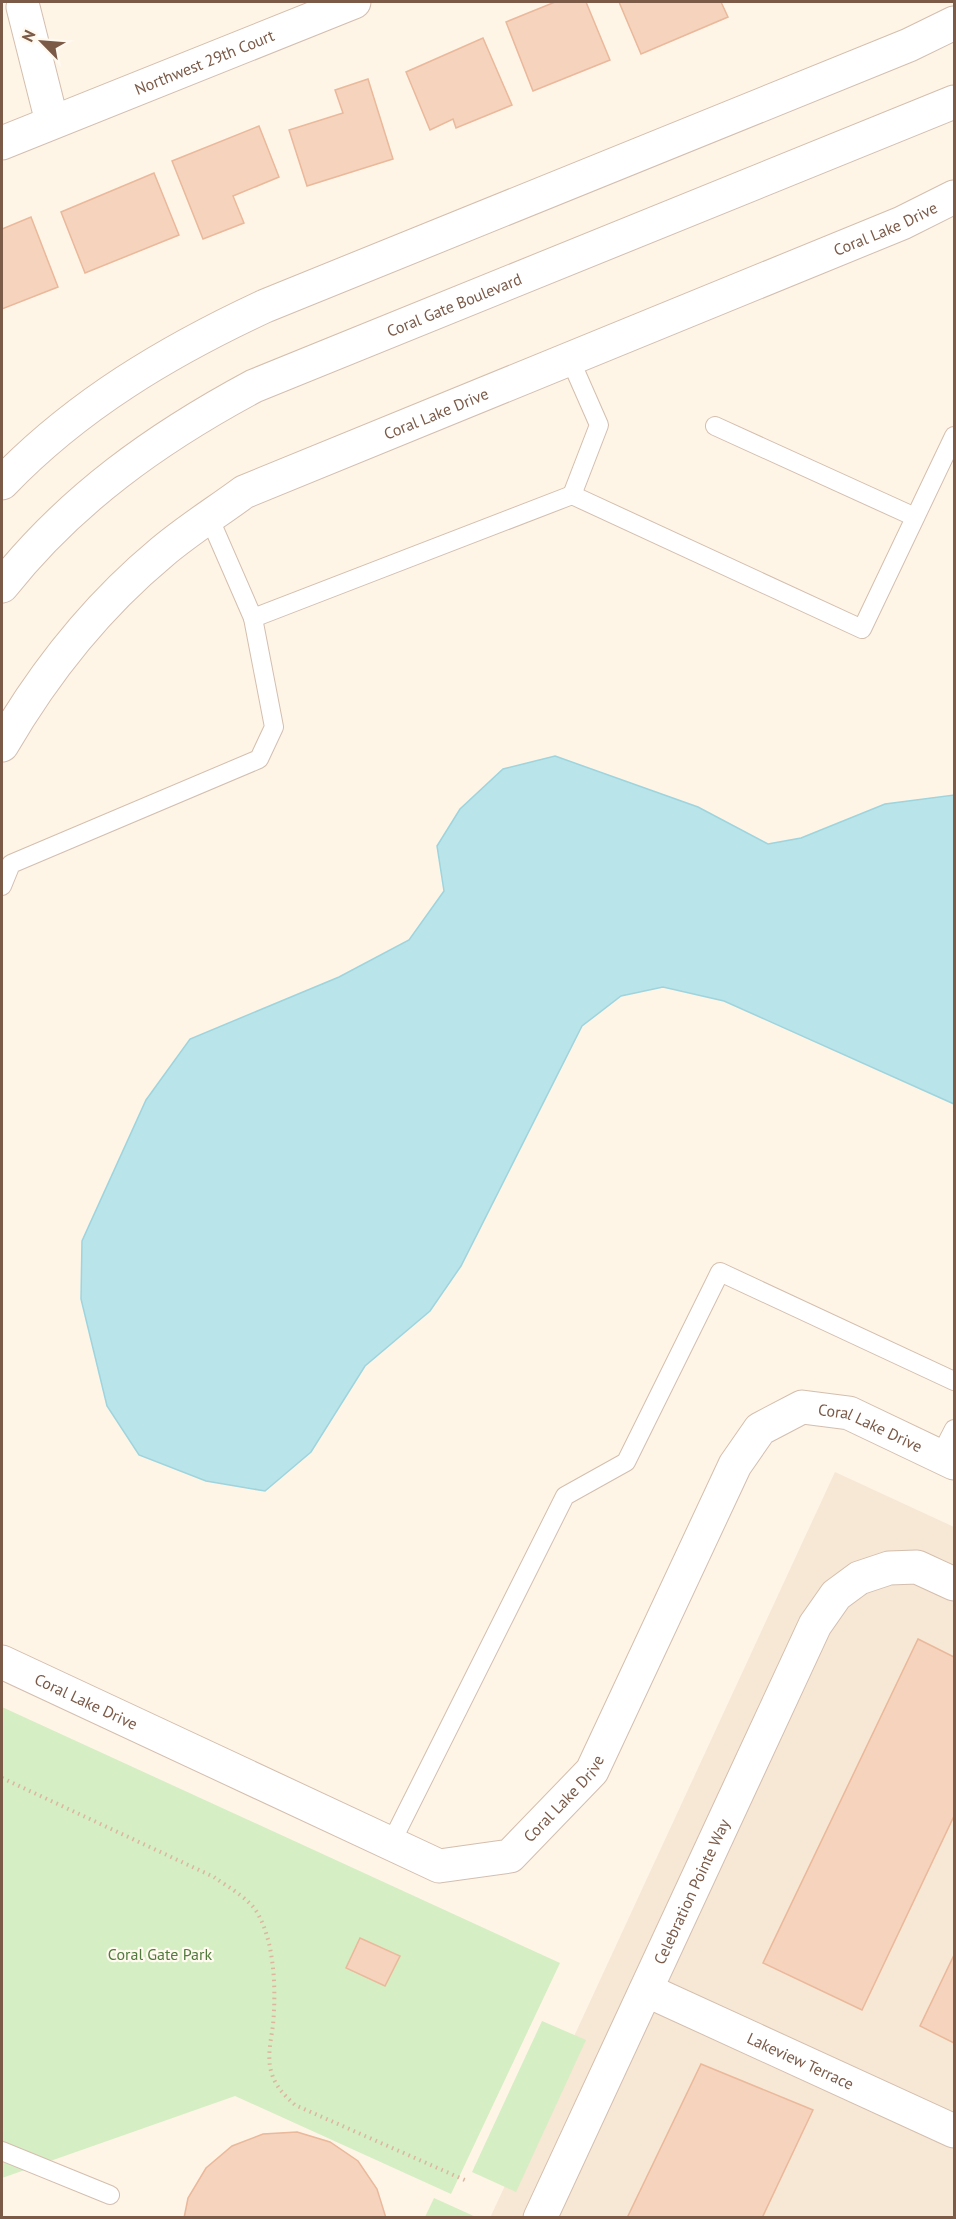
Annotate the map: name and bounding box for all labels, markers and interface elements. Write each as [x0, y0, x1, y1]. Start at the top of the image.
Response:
north arrow [12, 12, 72, 72]
street label: Northwest 29th Court [132, 25, 278, 99]
text: N [17, 27, 40, 45]
street label: Coral Lake Drive [831, 197, 941, 260]
street label: Coral Gate Boulevard [384, 269, 524, 341]
street label: Coral Lake Drive [381, 383, 491, 444]
street label: Coral Lake Drive [817, 1399, 926, 1456]
street label: Coral Lake Drive [32, 1669, 141, 1734]
street label: Coral Lake Drive [519, 1752, 608, 1846]
street label: Celebration Pointe Way [649, 1815, 734, 1967]
park label: Coral Gate Park [108, 1944, 212, 1964]
street label: Lakeview Terrace [744, 2028, 857, 2094]

